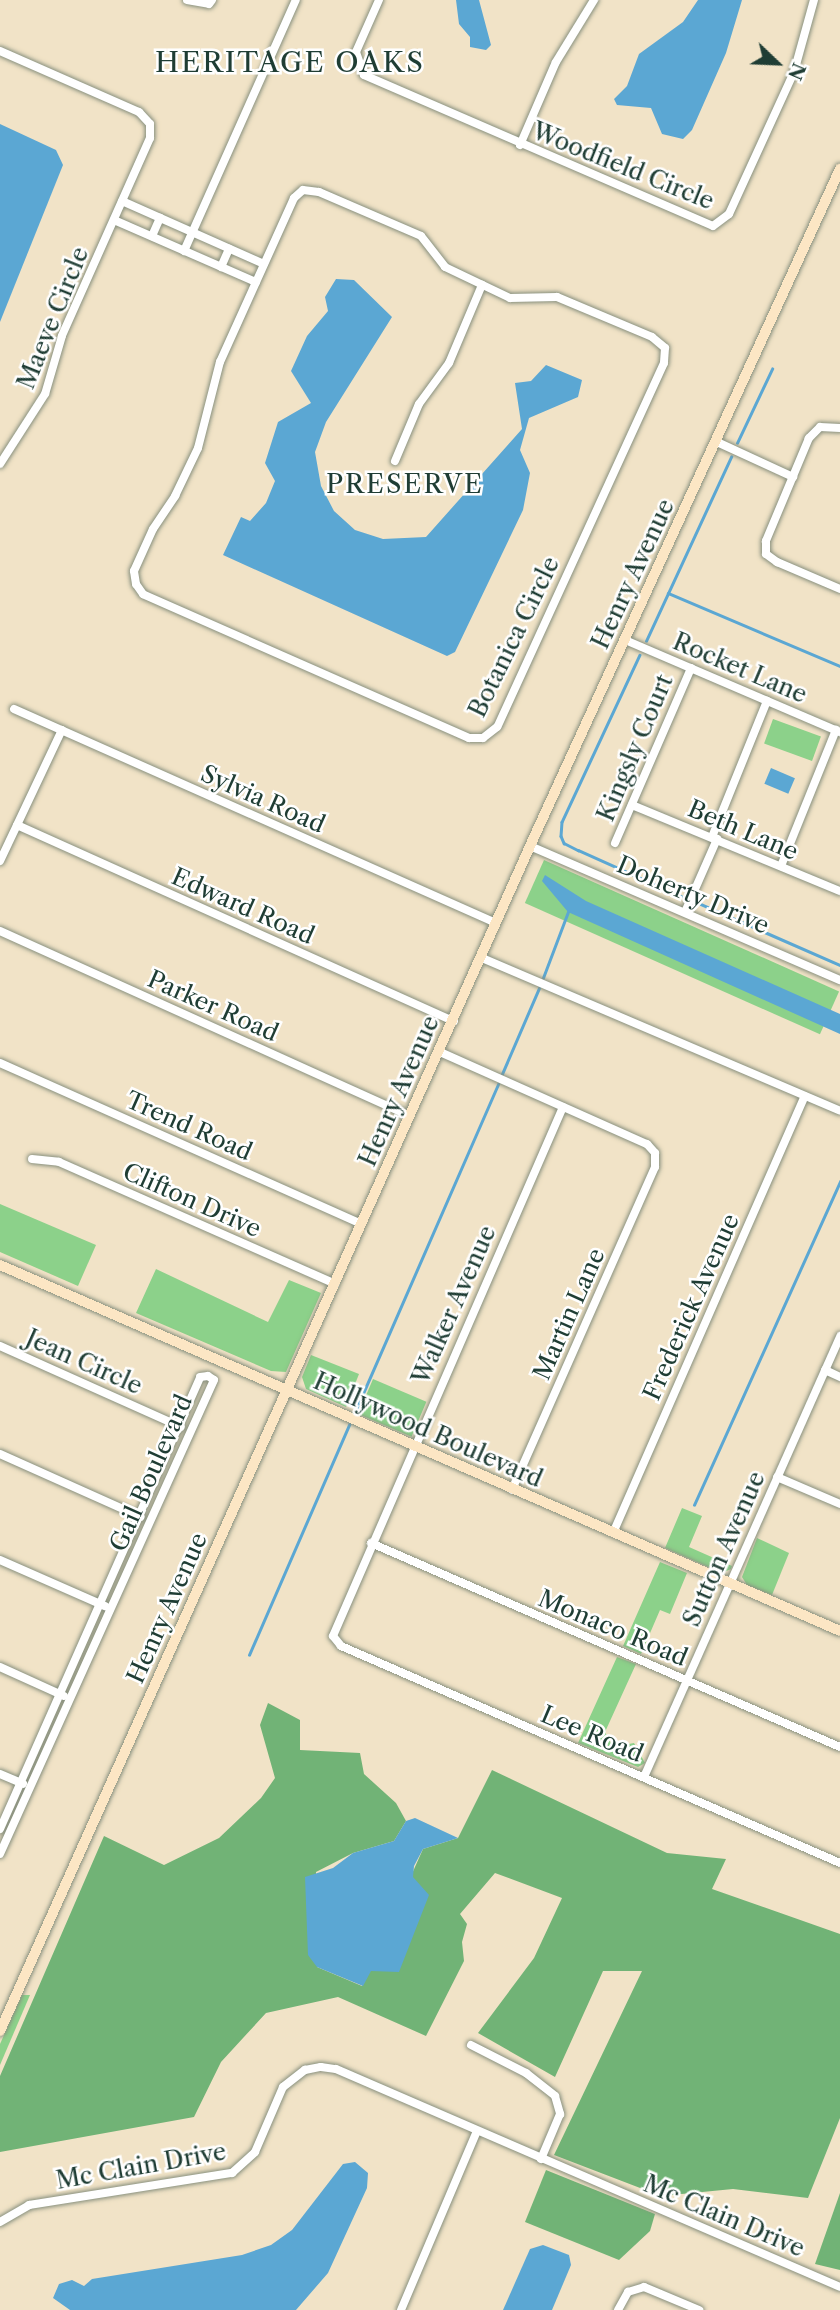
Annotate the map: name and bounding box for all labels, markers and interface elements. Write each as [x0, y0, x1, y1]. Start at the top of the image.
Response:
north arrow [742, 28, 812, 98]
district label: HERITAGE OAKS [157, 45, 423, 79]
text: N [783, 59, 811, 83]
street label: Woodfield Circle [528, 116, 718, 216]
street label: Maeve Circle [11, 243, 95, 393]
district label: PRESERVE [327, 469, 483, 501]
street label: Henry Avenue [585, 494, 681, 654]
street label: Botanica Circle [463, 552, 565, 722]
street label: Rocket Lane [669, 627, 811, 709]
street label: Kingsly Court [591, 670, 679, 826]
street label: Sylvia Road [196, 759, 330, 839]
street label: Beth Lane [684, 794, 802, 866]
street label: Doherty Drive [612, 850, 774, 940]
street label: Edward Road [167, 862, 319, 950]
street label: Parker Road [143, 964, 283, 1048]
street label: Henry Avenue [353, 1010, 445, 1172]
street label: Trend Road [121, 1085, 257, 1167]
street label: Clifton Drive [119, 1157, 265, 1243]
street label: Frederick Avenue [637, 1209, 745, 1405]
street label: Walker Avenue [406, 1221, 502, 1389]
street label: Martin Lane [527, 1244, 611, 1384]
street label: Jean Circle [21, 1324, 147, 1400]
street label: Hollywood Boulevard [309, 1366, 547, 1494]
street label: Gail Boulevard [104, 1390, 198, 1556]
street label: Sutton Avenue [677, 1467, 771, 1631]
street label: Henry Avenue [121, 1527, 213, 1689]
street label: Monaco Road [534, 1584, 692, 1672]
street label: Lee Road [537, 1700, 647, 1768]
street label: Mc Clain Drive [54, 2137, 228, 2195]
street label: Mc Clain Drive [639, 2169, 809, 2263]

